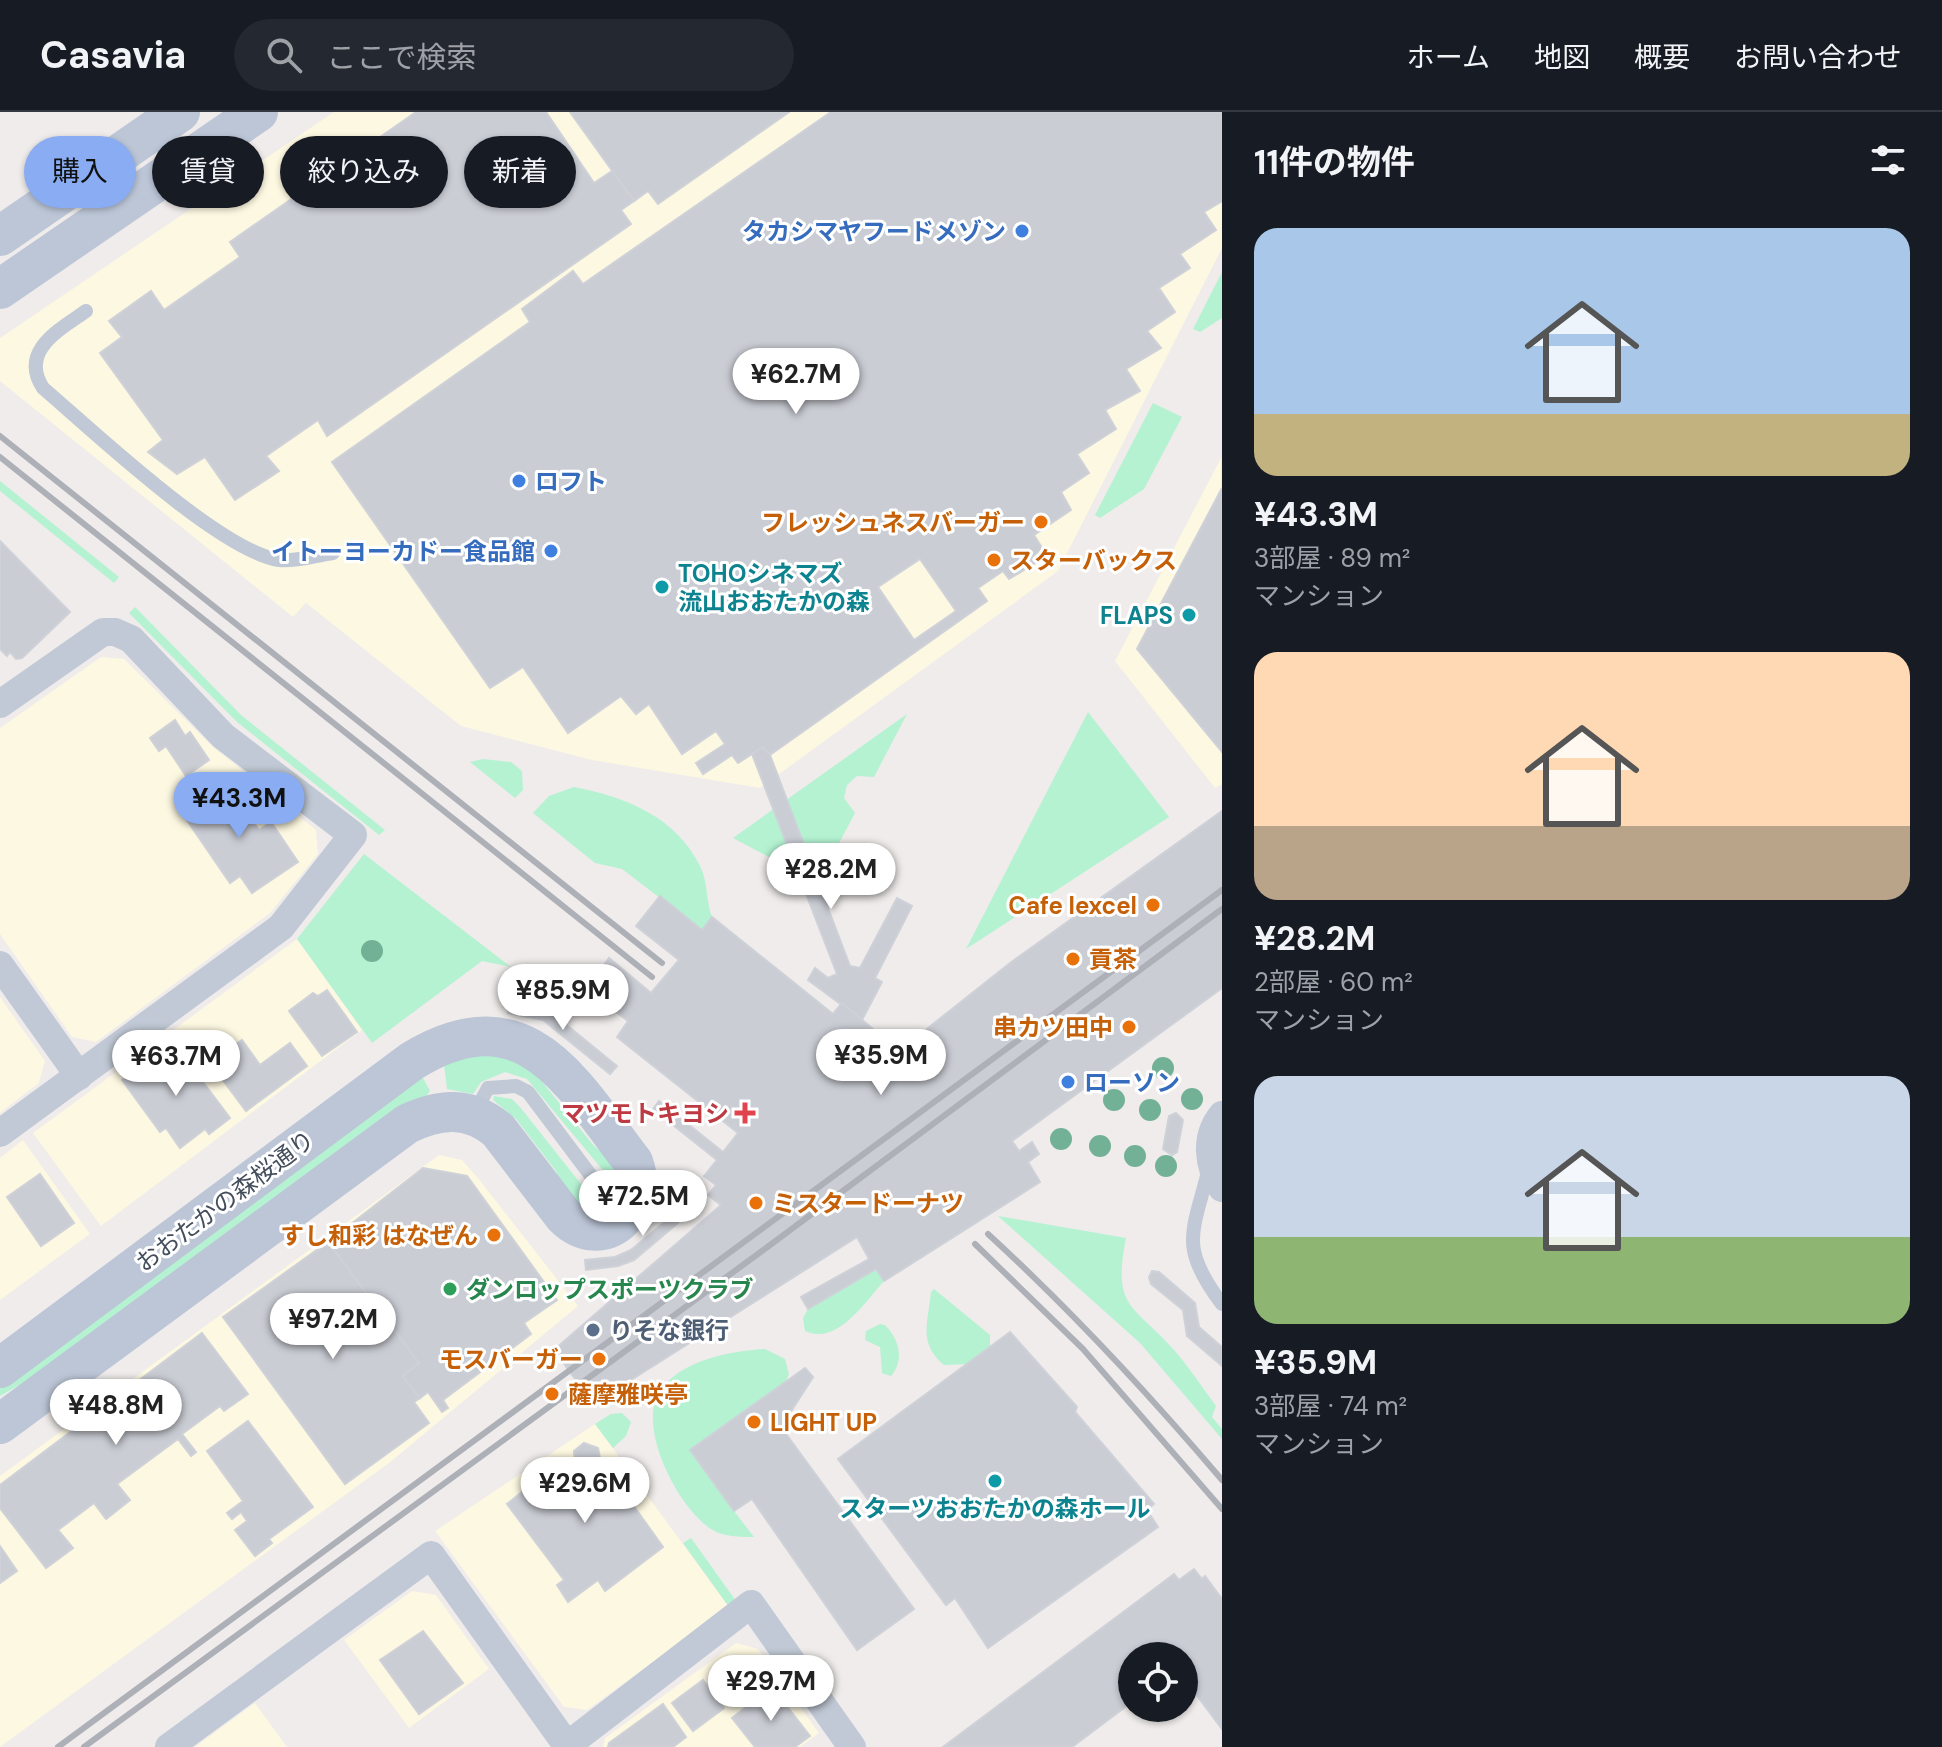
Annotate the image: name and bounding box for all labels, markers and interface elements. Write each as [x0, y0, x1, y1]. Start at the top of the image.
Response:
search box [234, 19, 794, 91]
text: Casavia [40, 30, 186, 80]
icon: search [262, 33, 306, 77]
text: ここで検索 [326, 38, 476, 77]
text: ホーム [1407, 39, 1490, 76]
text: 地図 [1534, 39, 1590, 76]
text: 概要 [1634, 39, 1690, 76]
text: お問い合わせ [1734, 39, 1902, 76]
chip: 購入 [24, 136, 136, 208]
chip: 賃貸 [152, 136, 264, 208]
chip: 絞り込み [280, 136, 448, 208]
chip: 新着 [464, 136, 576, 208]
icon: filters [1866, 138, 1910, 182]
text: 11件の物件 [1254, 140, 1415, 185]
place label: タカシマヤフードメゾン [742, 216, 1006, 247]
marker: タカシマヤフードメゾン [1013, 222, 1031, 240]
icon: home [1510, 280, 1654, 424]
pin: ¥62.7M [731, 348, 861, 416]
text: ¥62.7M [751, 357, 841, 391]
place label: ロフト [535, 466, 607, 497]
marker: ロフト [510, 472, 528, 490]
text: ¥43.3M [1254, 492, 1378, 537]
place label: フレッシュネスバーガー [761, 507, 1025, 538]
marker: フレッシュネスバーガー [1032, 513, 1050, 531]
place label: イトーヨーカドー食品館 [271, 536, 535, 567]
text: 3部屋 · 89 m² [1254, 541, 1410, 575]
marker: イトーヨーカドー食品館 [542, 542, 560, 560]
place label: スターバックス [1010, 545, 1177, 576]
marker: スターバックス [985, 551, 1003, 569]
place label: TOHOシネマズ 流山おおたかの森 [678, 558, 870, 617]
marker: TOHOシネマズ 流山おおたかの森 [653, 578, 671, 596]
text: マンション [1254, 579, 1384, 613]
place label: FLAPS [1100, 600, 1173, 631]
marker: FLAPS [1180, 606, 1198, 624]
icon: home [1510, 704, 1654, 848]
pin: ¥43.3M [174, 772, 304, 840]
text: ¥43.3M [192, 781, 286, 815]
pin: ¥28.2M [766, 843, 896, 911]
text: ¥28.2M [785, 852, 877, 886]
place label: Cafe lexcel [1008, 890, 1137, 921]
marker: Cafe lexcel [1144, 896, 1162, 914]
text: ¥28.2M [1254, 916, 1375, 961]
place label: 貢茶 [1089, 944, 1137, 975]
marker: 貢茶 [1064, 950, 1082, 968]
pin: ¥85.9M [498, 964, 628, 1032]
text: 2部屋 · 60 m² [1254, 965, 1413, 999]
text: ¥85.9M [516, 973, 610, 1007]
text: マンション [1254, 1003, 1384, 1037]
place label: 串カツ田中 [993, 1012, 1113, 1043]
marker: 串カツ田中 [1120, 1018, 1138, 1036]
pin: ¥35.9M [816, 1029, 946, 1097]
pin: ¥63.7M [111, 1030, 241, 1098]
text: ¥35.9M [834, 1038, 928, 1072]
text: ¥63.7M [130, 1039, 222, 1073]
place label: ローソン [1084, 1067, 1180, 1098]
marker: ローソン [1059, 1073, 1077, 1091]
place label: マツモトキヨシ [561, 1098, 729, 1129]
marker: マツモトキヨシ [736, 1104, 754, 1122]
street label: おおたかの森桜通り [129, 1124, 321, 1278]
icon: home [1510, 1128, 1654, 1272]
pin: ¥72.5M [578, 1170, 708, 1238]
text: ¥72.5M [597, 1179, 689, 1213]
place label: ミスタードーナツ [772, 1188, 964, 1219]
marker: ミスタードーナツ [747, 1194, 765, 1212]
place label: すし和彩 はなぜん [280, 1220, 478, 1251]
marker: すし和彩 はなぜん [485, 1226, 503, 1244]
place label: ダンロップスポーツクラブ [466, 1274, 754, 1305]
marker: ダンロップスポーツクラブ [441, 1280, 459, 1298]
pin: ¥97.2M [268, 1293, 398, 1361]
text: ¥97.2M [288, 1302, 378, 1336]
place label: りそな銀行 [609, 1315, 729, 1346]
marker: りそな銀行 [584, 1321, 602, 1339]
text: ¥35.9M [1254, 1340, 1377, 1385]
place label: モスバーガー [439, 1344, 583, 1375]
marker: モスバーガー [590, 1350, 608, 1368]
pin: ¥48.8M [51, 1379, 181, 1447]
place label: 薩摩雅咲亭 [568, 1379, 688, 1410]
marker: 薩摩雅咲亭 [543, 1385, 561, 1403]
text: ¥48.8M [68, 1388, 164, 1422]
text: 3部屋 · 74 m² [1254, 1389, 1407, 1423]
place label: LIGHT UP [770, 1407, 877, 1438]
marker: LIGHT UP [745, 1413, 763, 1431]
text: マンション [1254, 1427, 1384, 1461]
pin: ¥29.6M [520, 1457, 650, 1525]
text: ¥29.6M [539, 1466, 631, 1500]
marker: スターツおおたかの森ホール [986, 1472, 1004, 1490]
place label: スターツおおたかの森ホール [839, 1493, 1151, 1524]
map controls [1118, 1642, 1198, 1722]
button: locate [1118, 1642, 1198, 1722]
pin: ¥29.7M [706, 1655, 836, 1723]
text: ¥29.7M [726, 1664, 816, 1698]

